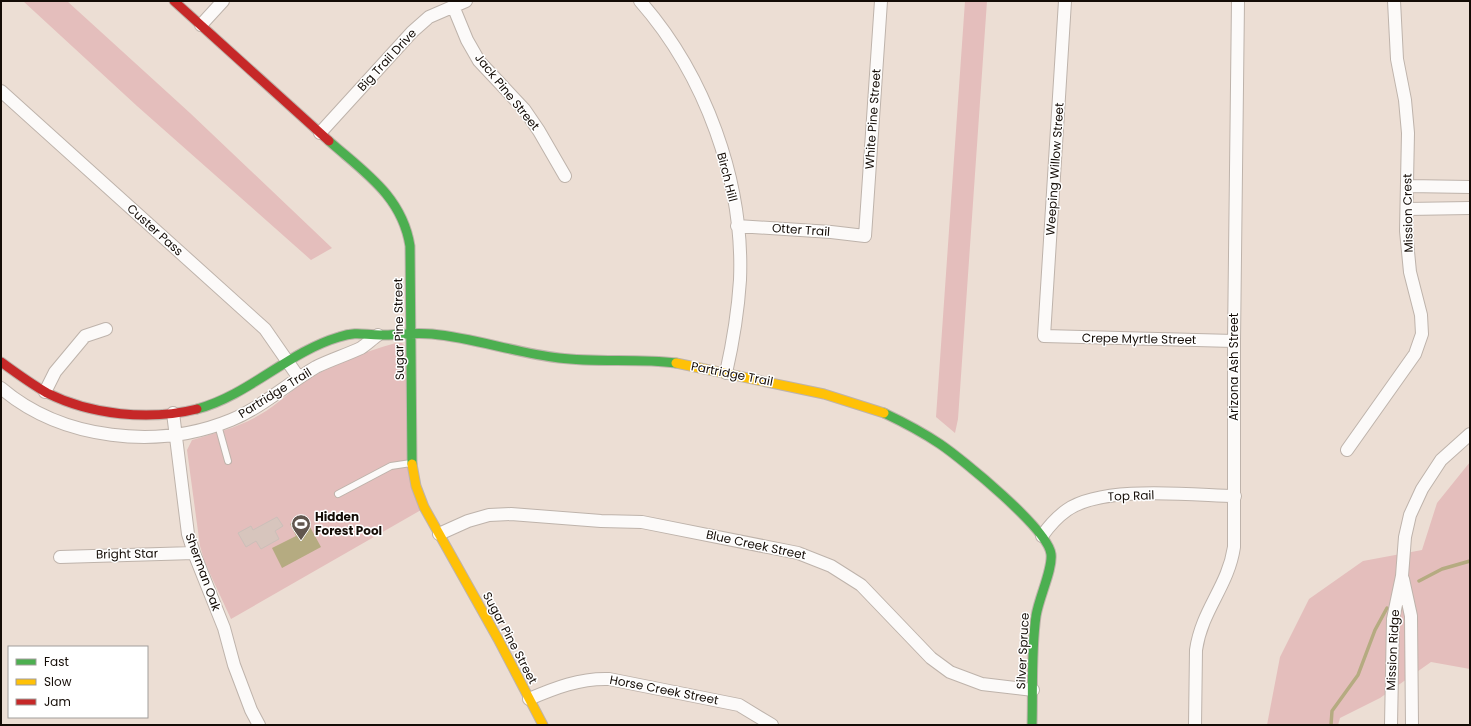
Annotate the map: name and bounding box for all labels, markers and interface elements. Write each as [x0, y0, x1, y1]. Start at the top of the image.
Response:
street label: Big Trail Drive [353, 25, 420, 95]
street label: Jack Pine Street [471, 50, 544, 134]
street label: White Pine Street [861, 68, 884, 170]
street label: Weeping Willow Street [1041, 102, 1068, 236]
street label: Birch Hill [713, 151, 742, 203]
street label: Mission Crest [1398, 173, 1417, 253]
street label: Custer Pass [124, 200, 187, 259]
street label: Otter Trail [771, 219, 831, 240]
street label: Sugar Pine Street [389, 278, 408, 380]
street label: Arizona Ash Street [1225, 313, 1242, 421]
street label: Crepe Myrtle Street [1082, 329, 1196, 348]
street label: Partridge Trail [690, 357, 775, 390]
street label: Partridge Trail [235, 363, 315, 422]
street label: Top Rail [1107, 486, 1155, 505]
place label: Hidden Forest Pool [315, 508, 382, 539]
sports icon: Hidden Forest Pool [290, 513, 312, 541]
street label: Blue Creek Street [705, 526, 808, 563]
street label: Sherman Oak [182, 531, 226, 614]
street label: Bright Star [96, 544, 159, 563]
street label: Sugar Pine Street [479, 589, 542, 687]
street label: Mission Ridge [1382, 609, 1403, 691]
street label: Silver Spruce [1012, 612, 1033, 690]
legend [8, 646, 148, 718]
text: Fast [44, 653, 69, 670]
street label: Horse Creek Street [608, 671, 720, 708]
text: Slow [44, 673, 72, 690]
text: Jam [44, 693, 71, 710]

